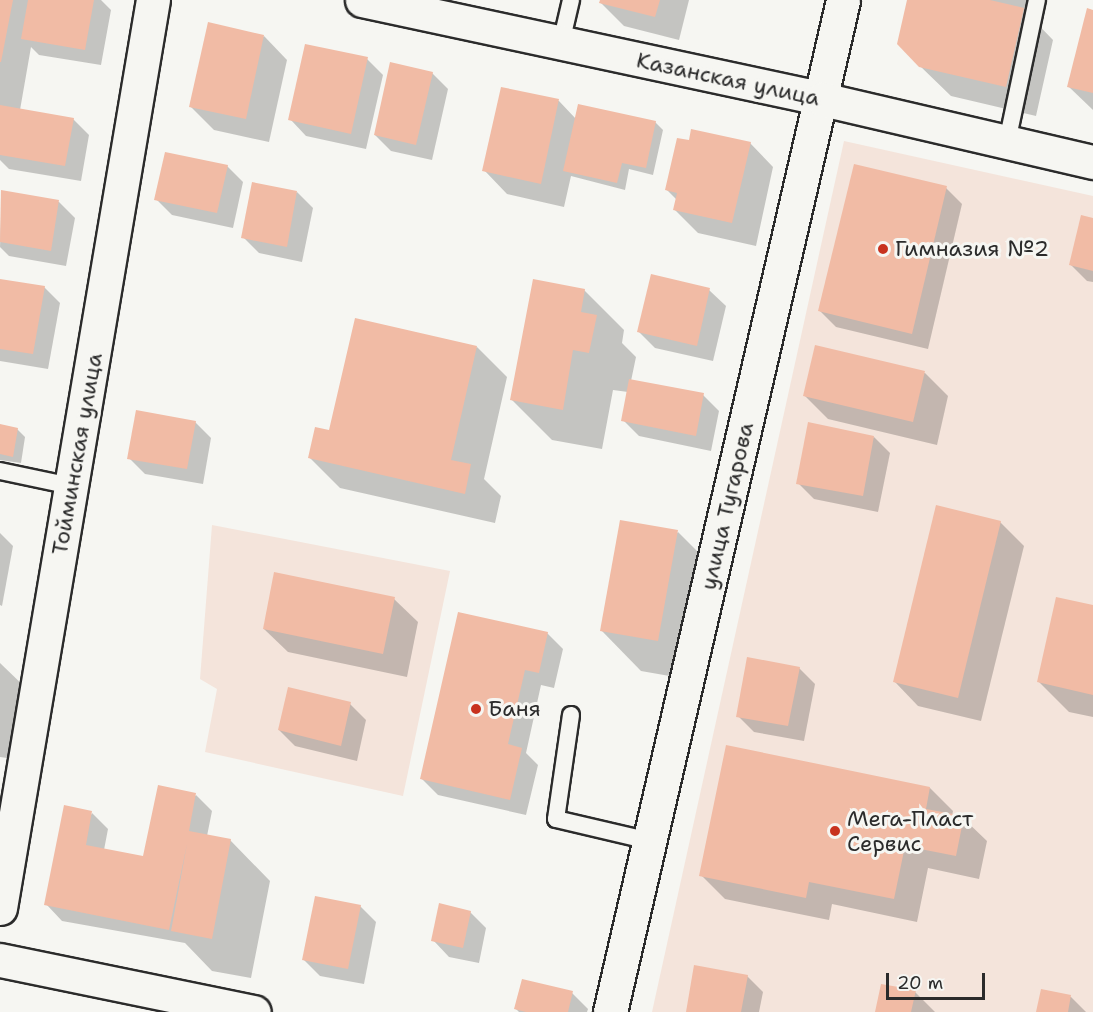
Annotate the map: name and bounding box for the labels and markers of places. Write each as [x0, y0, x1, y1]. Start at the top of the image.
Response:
place label: Гимназия №2 [895, 236, 1049, 262]
marker: Гимназия №2 [876, 242, 890, 256]
place label: Баня [488, 696, 541, 722]
marker: Баня [469, 702, 483, 716]
place label: Мега-Пласт Сервис [847, 805, 973, 856]
marker: Мега-Пласт Сервис [828, 824, 842, 838]

